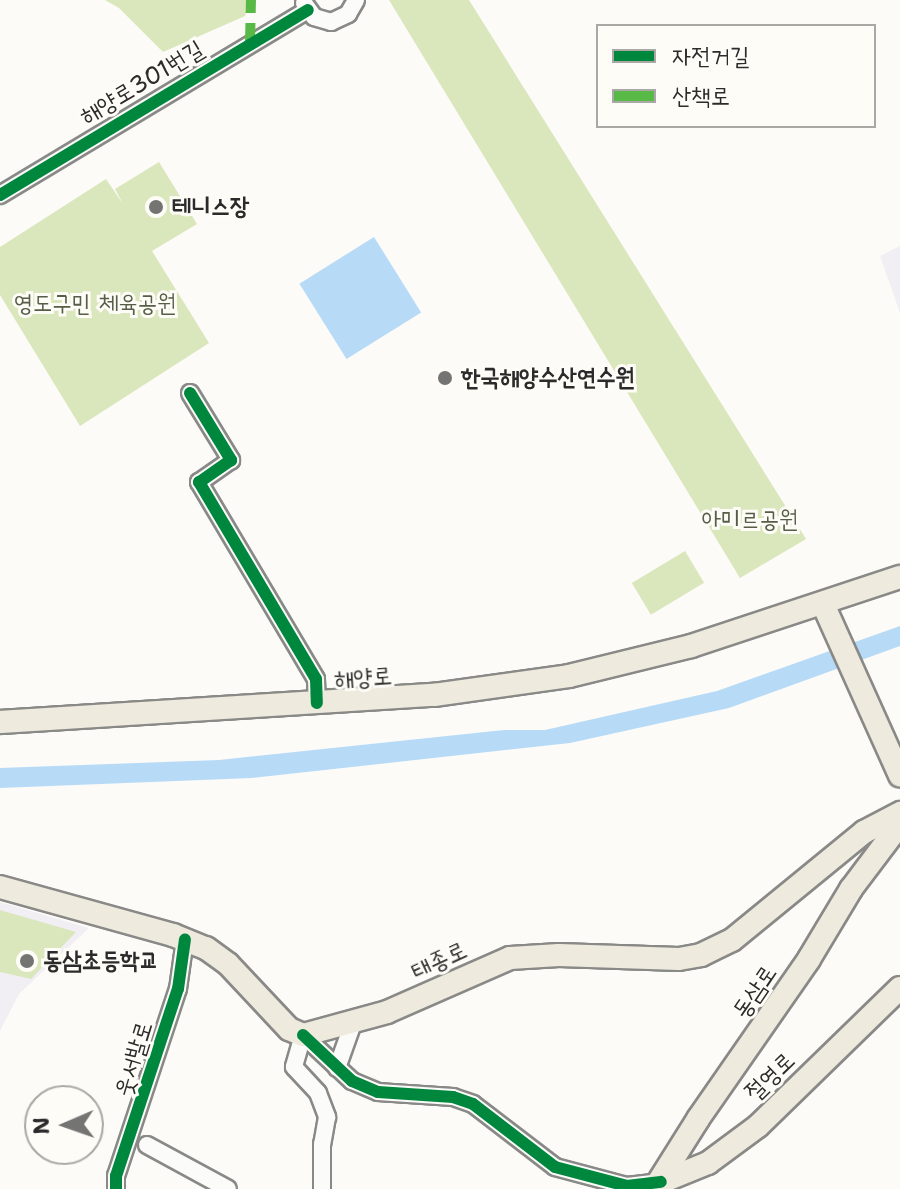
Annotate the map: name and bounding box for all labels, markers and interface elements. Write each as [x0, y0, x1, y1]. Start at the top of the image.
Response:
legend [596, 24, 876, 128]
street label: 해양로301번길 [75, 35, 209, 131]
text: 자전거길 [672, 40, 749, 72]
text: 산책로 [672, 80, 730, 112]
place label: 테니스장 [172, 193, 249, 221]
marker: 테니스장 [147, 198, 165, 216]
park label: 영도구민 체육공원 [14, 290, 176, 318]
place label: 한국해양수산연수원 [461, 364, 635, 392]
marker: 한국해양수산연수원 [436, 369, 454, 387]
park label: 아미르공원 [702, 506, 798, 534]
street label: 해양로 [333, 662, 393, 694]
street label: 태종로 [407, 936, 471, 986]
place label: 동삼초등학교 [43, 947, 159, 975]
marker: 동삼초등학교 [18, 952, 36, 970]
street label: 동삼로 [727, 960, 783, 1024]
street label: 웃서발로 [109, 1018, 159, 1100]
street label: 절영로 [739, 1047, 801, 1107]
north arrow [24, 1085, 104, 1165]
text: N [27, 1117, 56, 1135]

